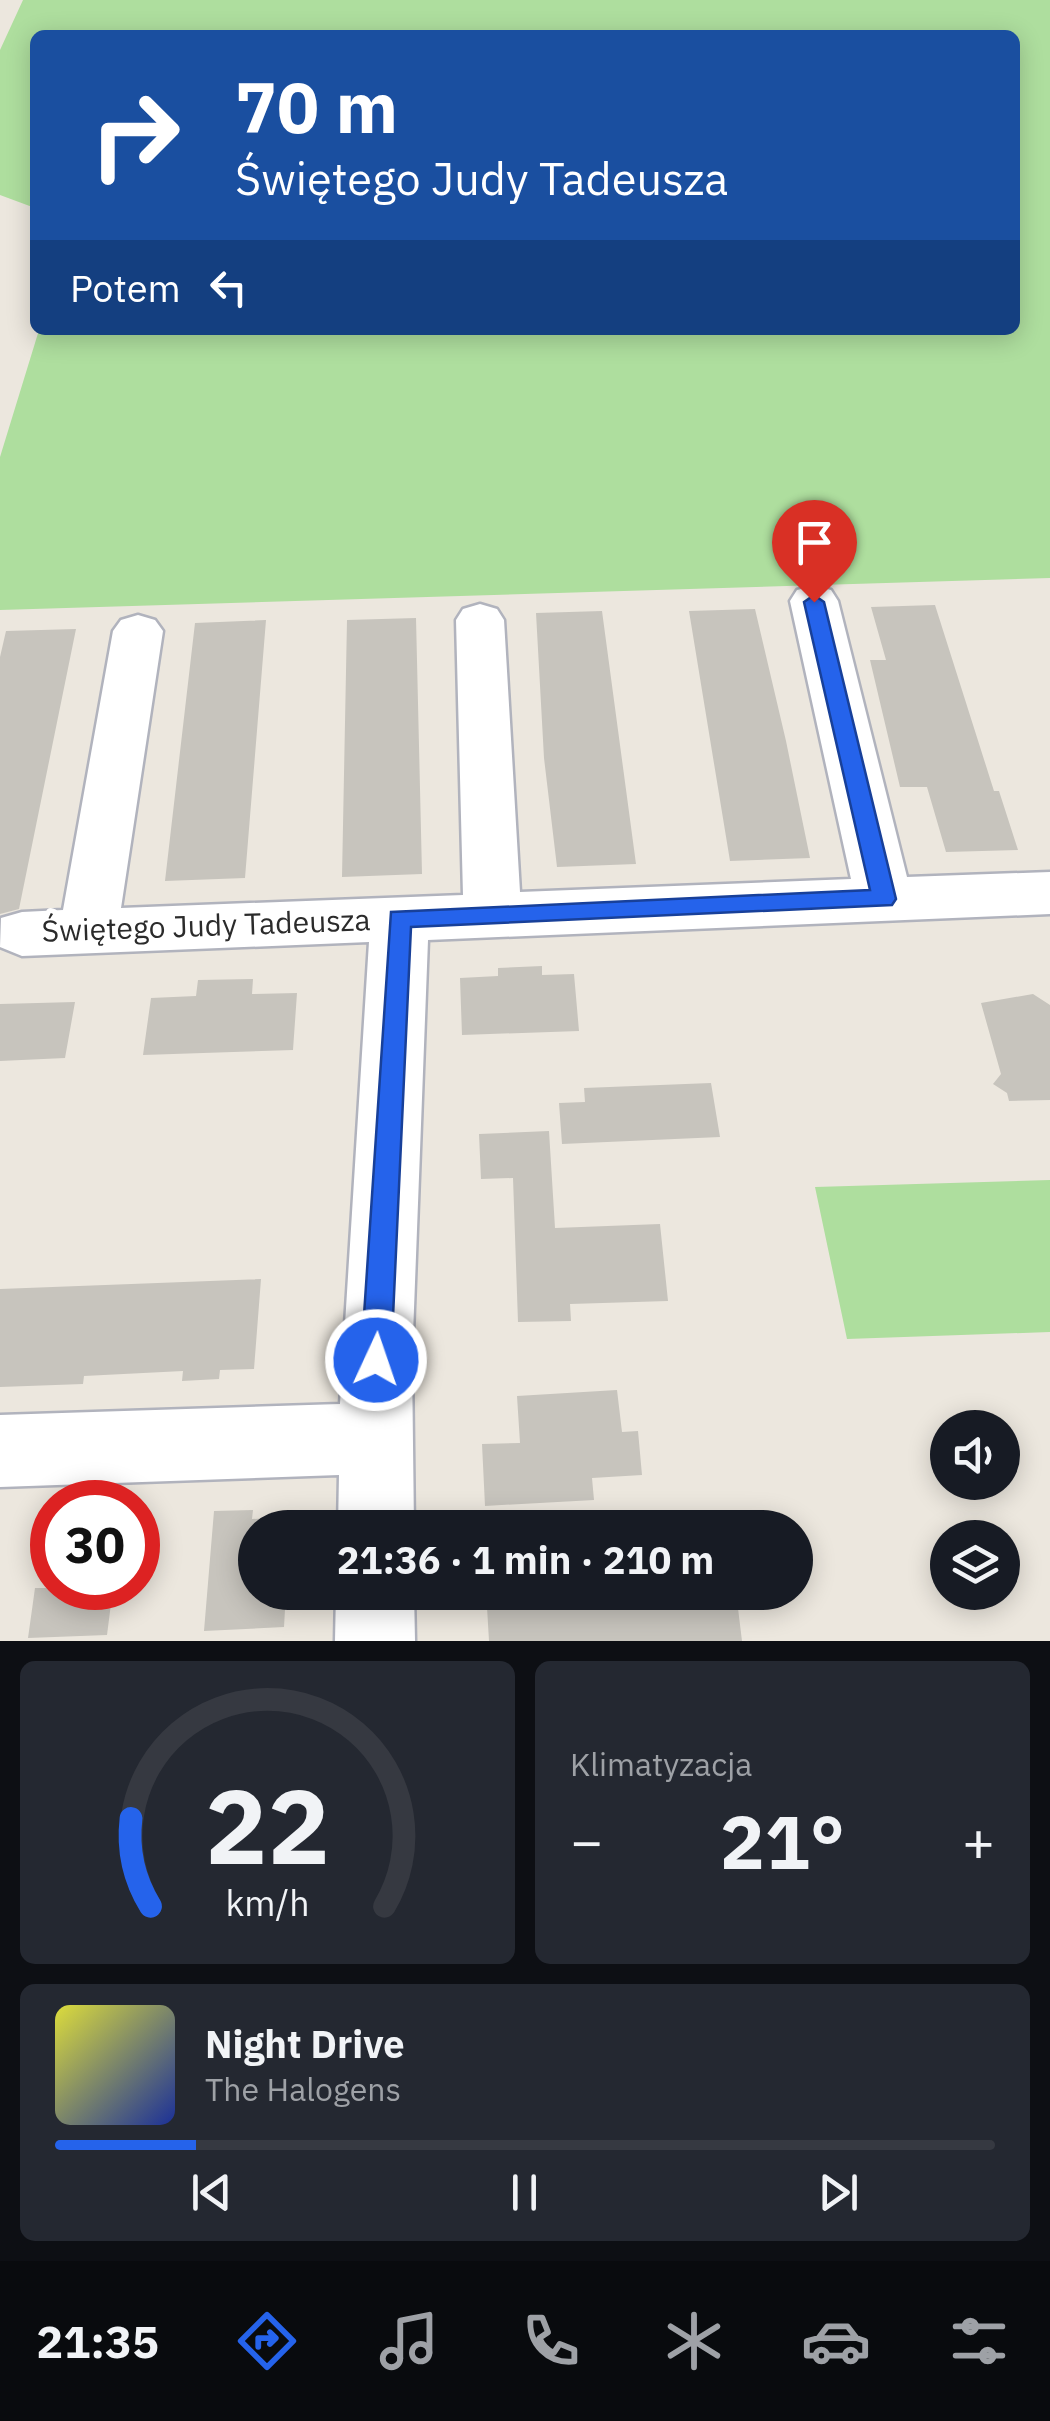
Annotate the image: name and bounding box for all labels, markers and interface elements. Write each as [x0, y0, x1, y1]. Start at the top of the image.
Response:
text: 70 m [235, 61, 398, 152]
icon: right [70, 70, 200, 200]
text: Świętego Judy Tadeusza [235, 149, 728, 207]
icon: left [201, 260, 256, 315]
text: Potem [70, 263, 181, 312]
pin [772, 500, 857, 603]
icon: arrive [787, 515, 842, 570]
street label: Świętego Judy Tadeusza [41, 899, 371, 950]
position arrow [324, 1308, 428, 1412]
map controls [930, 1410, 1020, 1610]
button: sound [930, 1410, 1020, 1500]
speed limit sign: 30 [30, 1480, 160, 1610]
button: layers [930, 1520, 1020, 1610]
text: 21:36 · 1 min · 210 m [337, 1535, 714, 1584]
text: Klimatyzacja [570, 1743, 752, 1785]
text: 22 [205, 1757, 330, 1893]
text: 21° [720, 1792, 845, 1890]
text: − [570, 1805, 603, 1876]
text: + [962, 1805, 995, 1876]
text: km/h [225, 1879, 310, 1926]
text: Night Drive [205, 2019, 405, 2068]
text: The Halogens [205, 2068, 401, 2110]
icon: previous [184, 2165, 239, 2220]
icon: pause [497, 2165, 552, 2220]
icon: next [811, 2165, 866, 2220]
icon: directions [232, 2306, 302, 2376]
icon: music [374, 2306, 444, 2376]
icon: phone [516, 2306, 586, 2376]
icon: climate [659, 2306, 729, 2376]
icon: car [801, 2306, 871, 2376]
icon: filters [944, 2306, 1014, 2376]
text: 21:35 [36, 2312, 159, 2370]

